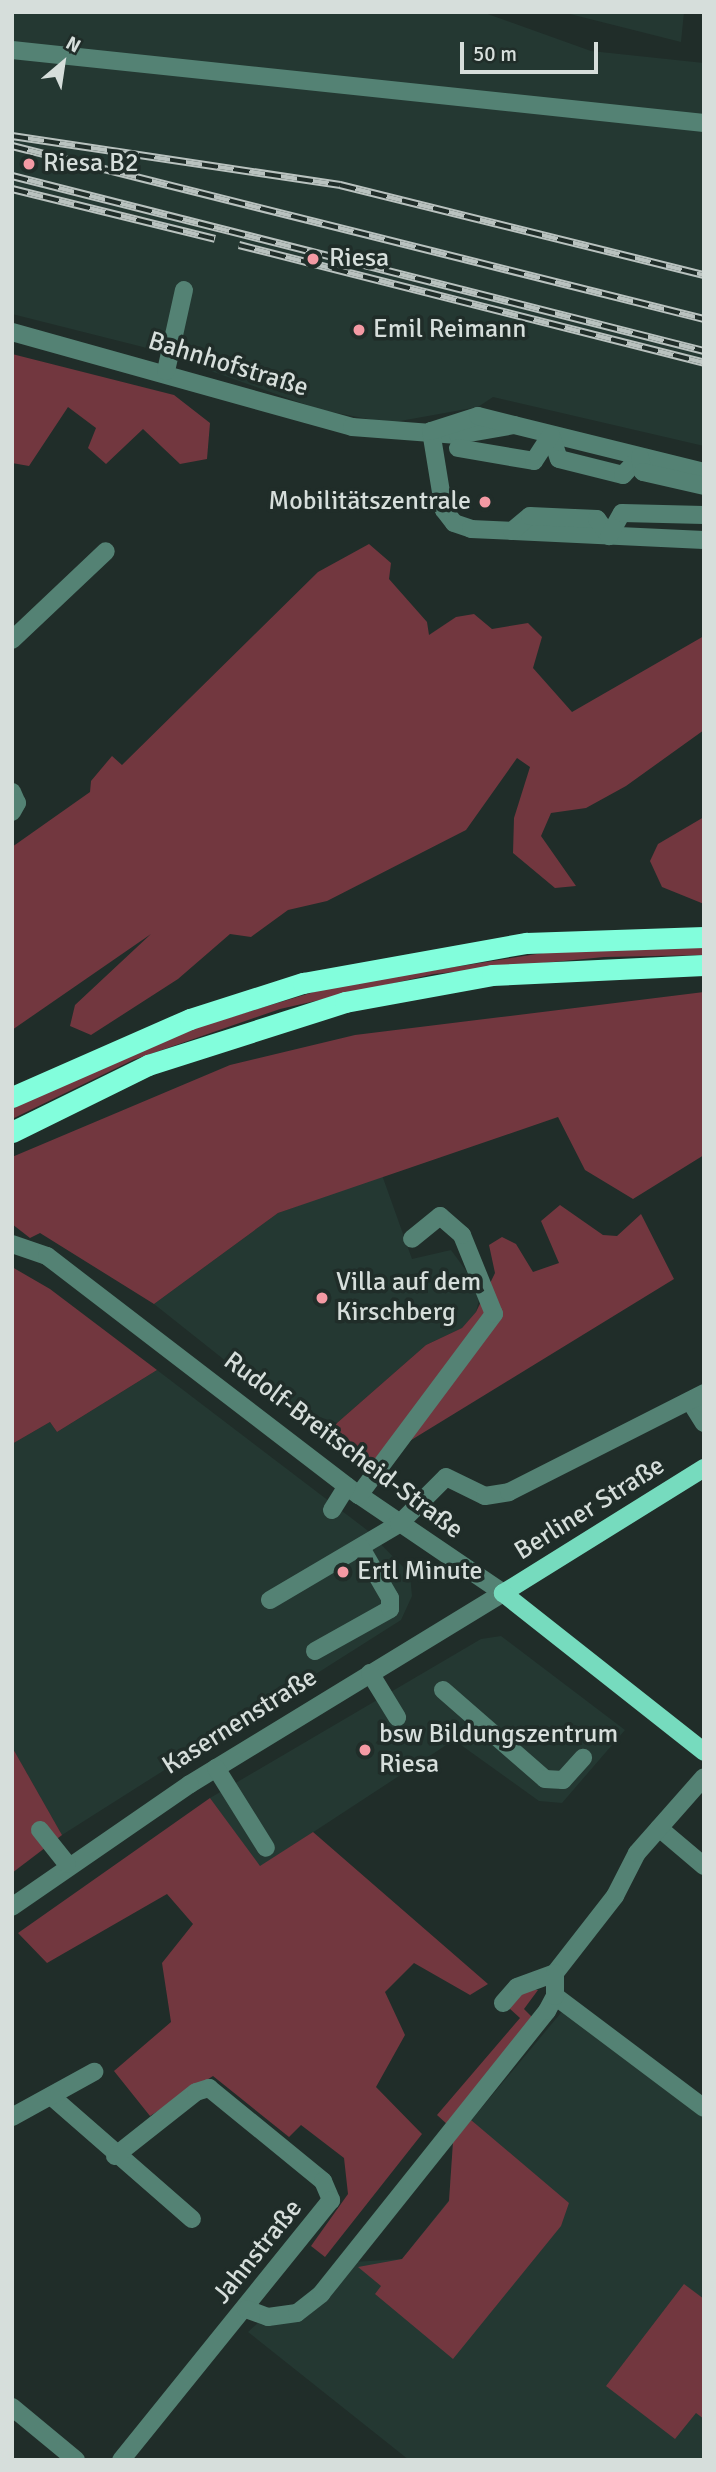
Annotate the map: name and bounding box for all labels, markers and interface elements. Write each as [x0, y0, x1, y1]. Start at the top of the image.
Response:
north arrow [28, 28, 98, 98]
scale bar [464, 28, 602, 72]
text: N [62, 31, 85, 58]
text: 50 m [473, 41, 517, 67]
place label: Riesa B2 [43, 148, 139, 180]
marker: Riesa B2 [21, 156, 37, 172]
place label: Riesa [329, 243, 389, 275]
marker: Riesa [303, 249, 323, 269]
place label: Emil Reimann [373, 314, 526, 346]
marker: Emil Reimann [351, 322, 367, 338]
street label: Bahnhofstraße [144, 326, 312, 404]
place label: Mobilitätszentrale [268, 486, 471, 518]
marker: Mobilitätszentrale [477, 494, 493, 510]
place label: Villa auf dem Kirschberg [336, 1267, 481, 1328]
marker: Villa auf dem Kirschberg [314, 1290, 330, 1306]
street label: Rudolf-Breitscheid-Straße [217, 1346, 469, 1546]
street label: Berliner Straße [509, 1451, 671, 1567]
place label: Ertl Minute [357, 1556, 483, 1588]
marker: Ertl Minute [335, 1564, 351, 1580]
street label: Kasernenstraße [157, 1662, 323, 1782]
place label: bsw Bildungszentrum Riesa [379, 1719, 618, 1780]
marker: bsw Bildungszentrum Riesa [357, 1742, 373, 1758]
street label: Jahnstraße [207, 2194, 309, 2310]

